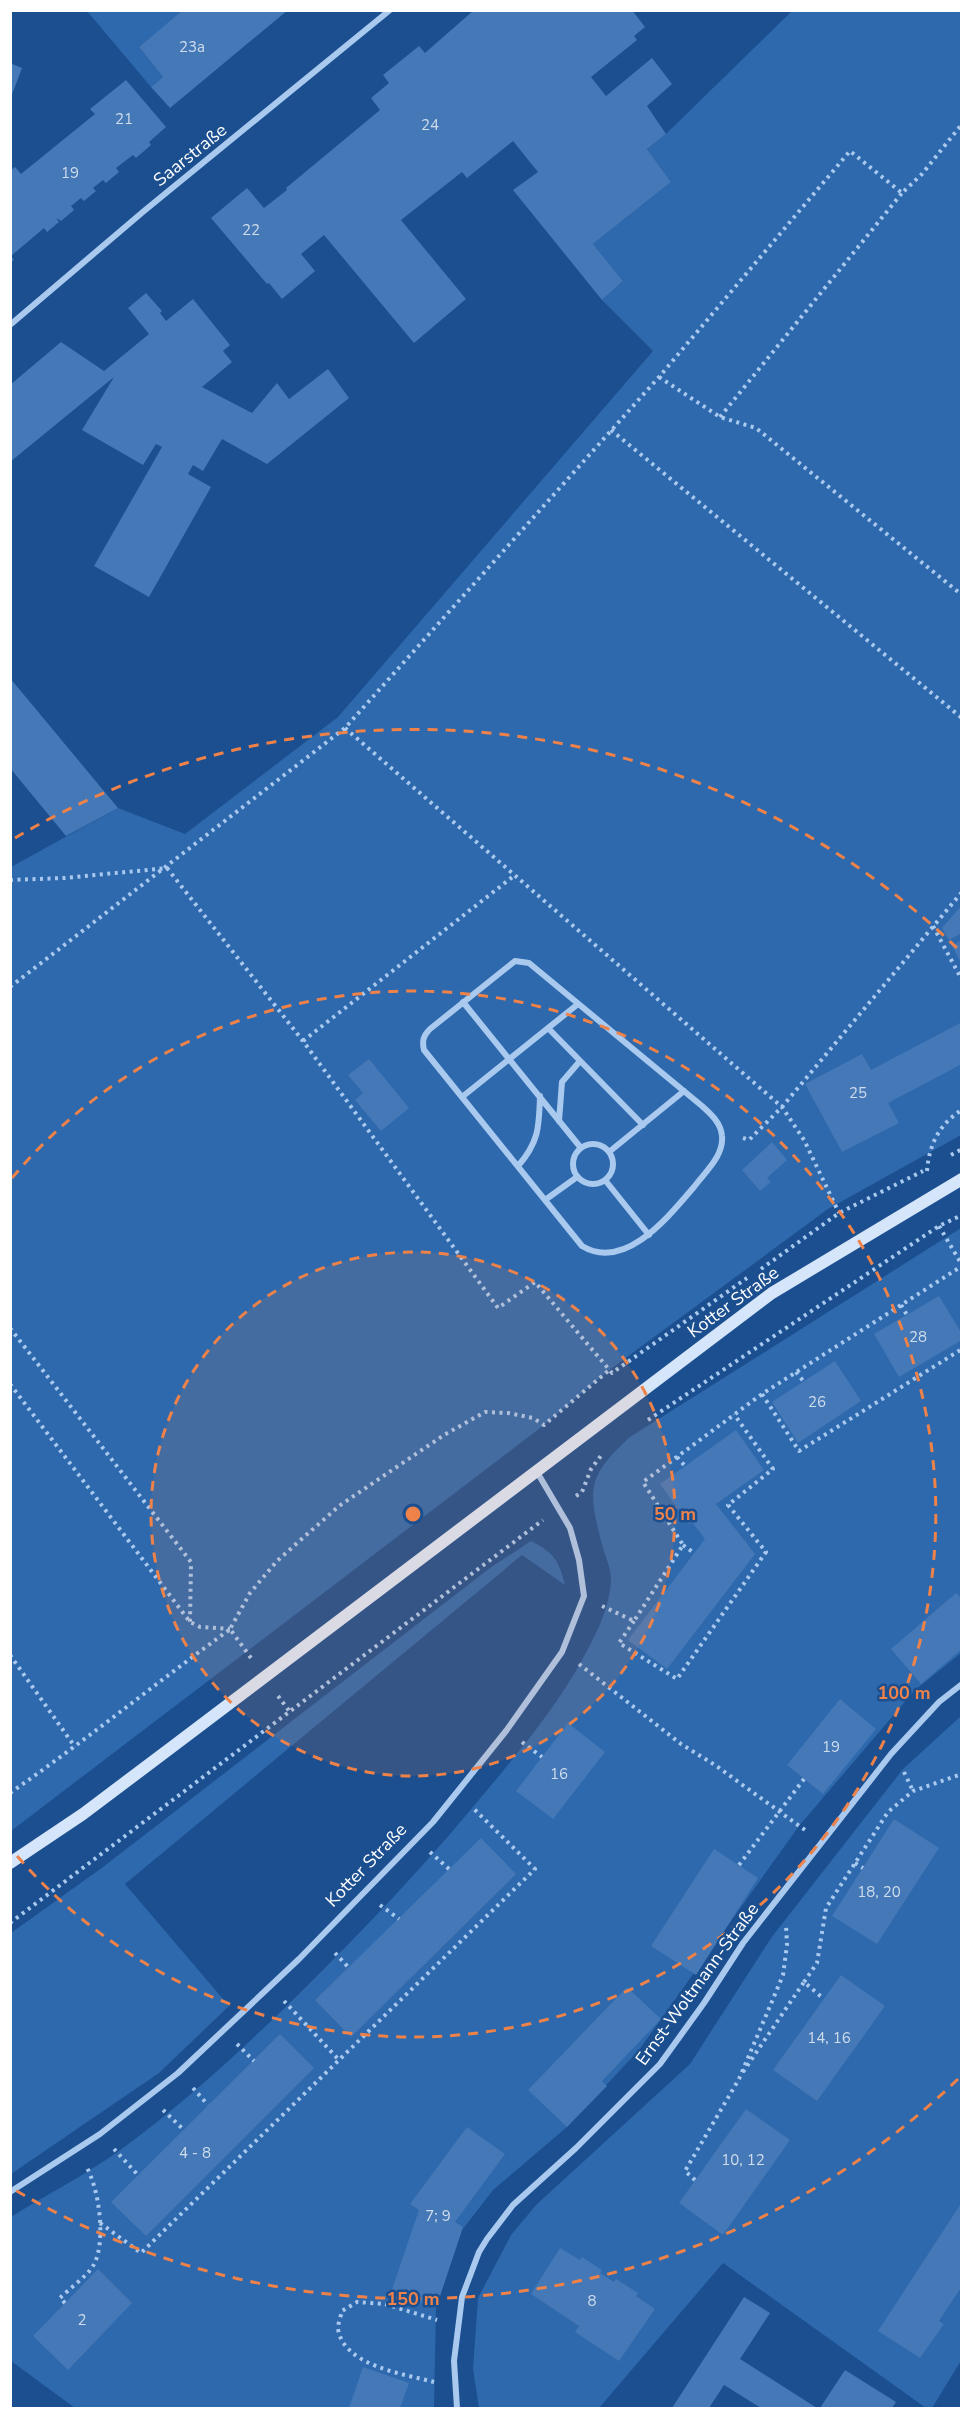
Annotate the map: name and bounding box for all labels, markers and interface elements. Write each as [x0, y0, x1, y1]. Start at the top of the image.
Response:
house number: 23a [179, 37, 205, 57]
house number: 21 [115, 109, 133, 129]
house number: 24 [421, 115, 439, 135]
street label: Saarstraße [148, 118, 232, 192]
house number: 19 [61, 163, 79, 183]
house number: 22 [242, 220, 260, 240]
house number: 25 [849, 1083, 867, 1103]
street label: Kotter Straße [682, 1261, 784, 1343]
house number: 28 [909, 1327, 927, 1347]
house number: 26 [808, 1392, 826, 1412]
text: 50 m [654, 1502, 696, 1526]
centre of rings [403, 1504, 423, 1524]
text: 100 m [877, 1681, 931, 1705]
house number: 19 [822, 1737, 840, 1757]
house number: 16 [550, 1764, 568, 1784]
street label: Kotter Straße [320, 1818, 412, 1912]
house number: 18, 20 [857, 1882, 901, 1902]
street label: Ernst-Woltmann-Straße [630, 1898, 764, 2070]
house number: 14, 16 [807, 2028, 851, 2048]
house number: 4 - 8 [179, 2143, 211, 2163]
house number: 10, 12 [721, 2150, 765, 2170]
house number: 7; 9 [425, 2206, 451, 2226]
text: 150 m [386, 2287, 440, 2311]
house number: 8 [587, 2291, 597, 2311]
house number: 2 [77, 2310, 87, 2330]

